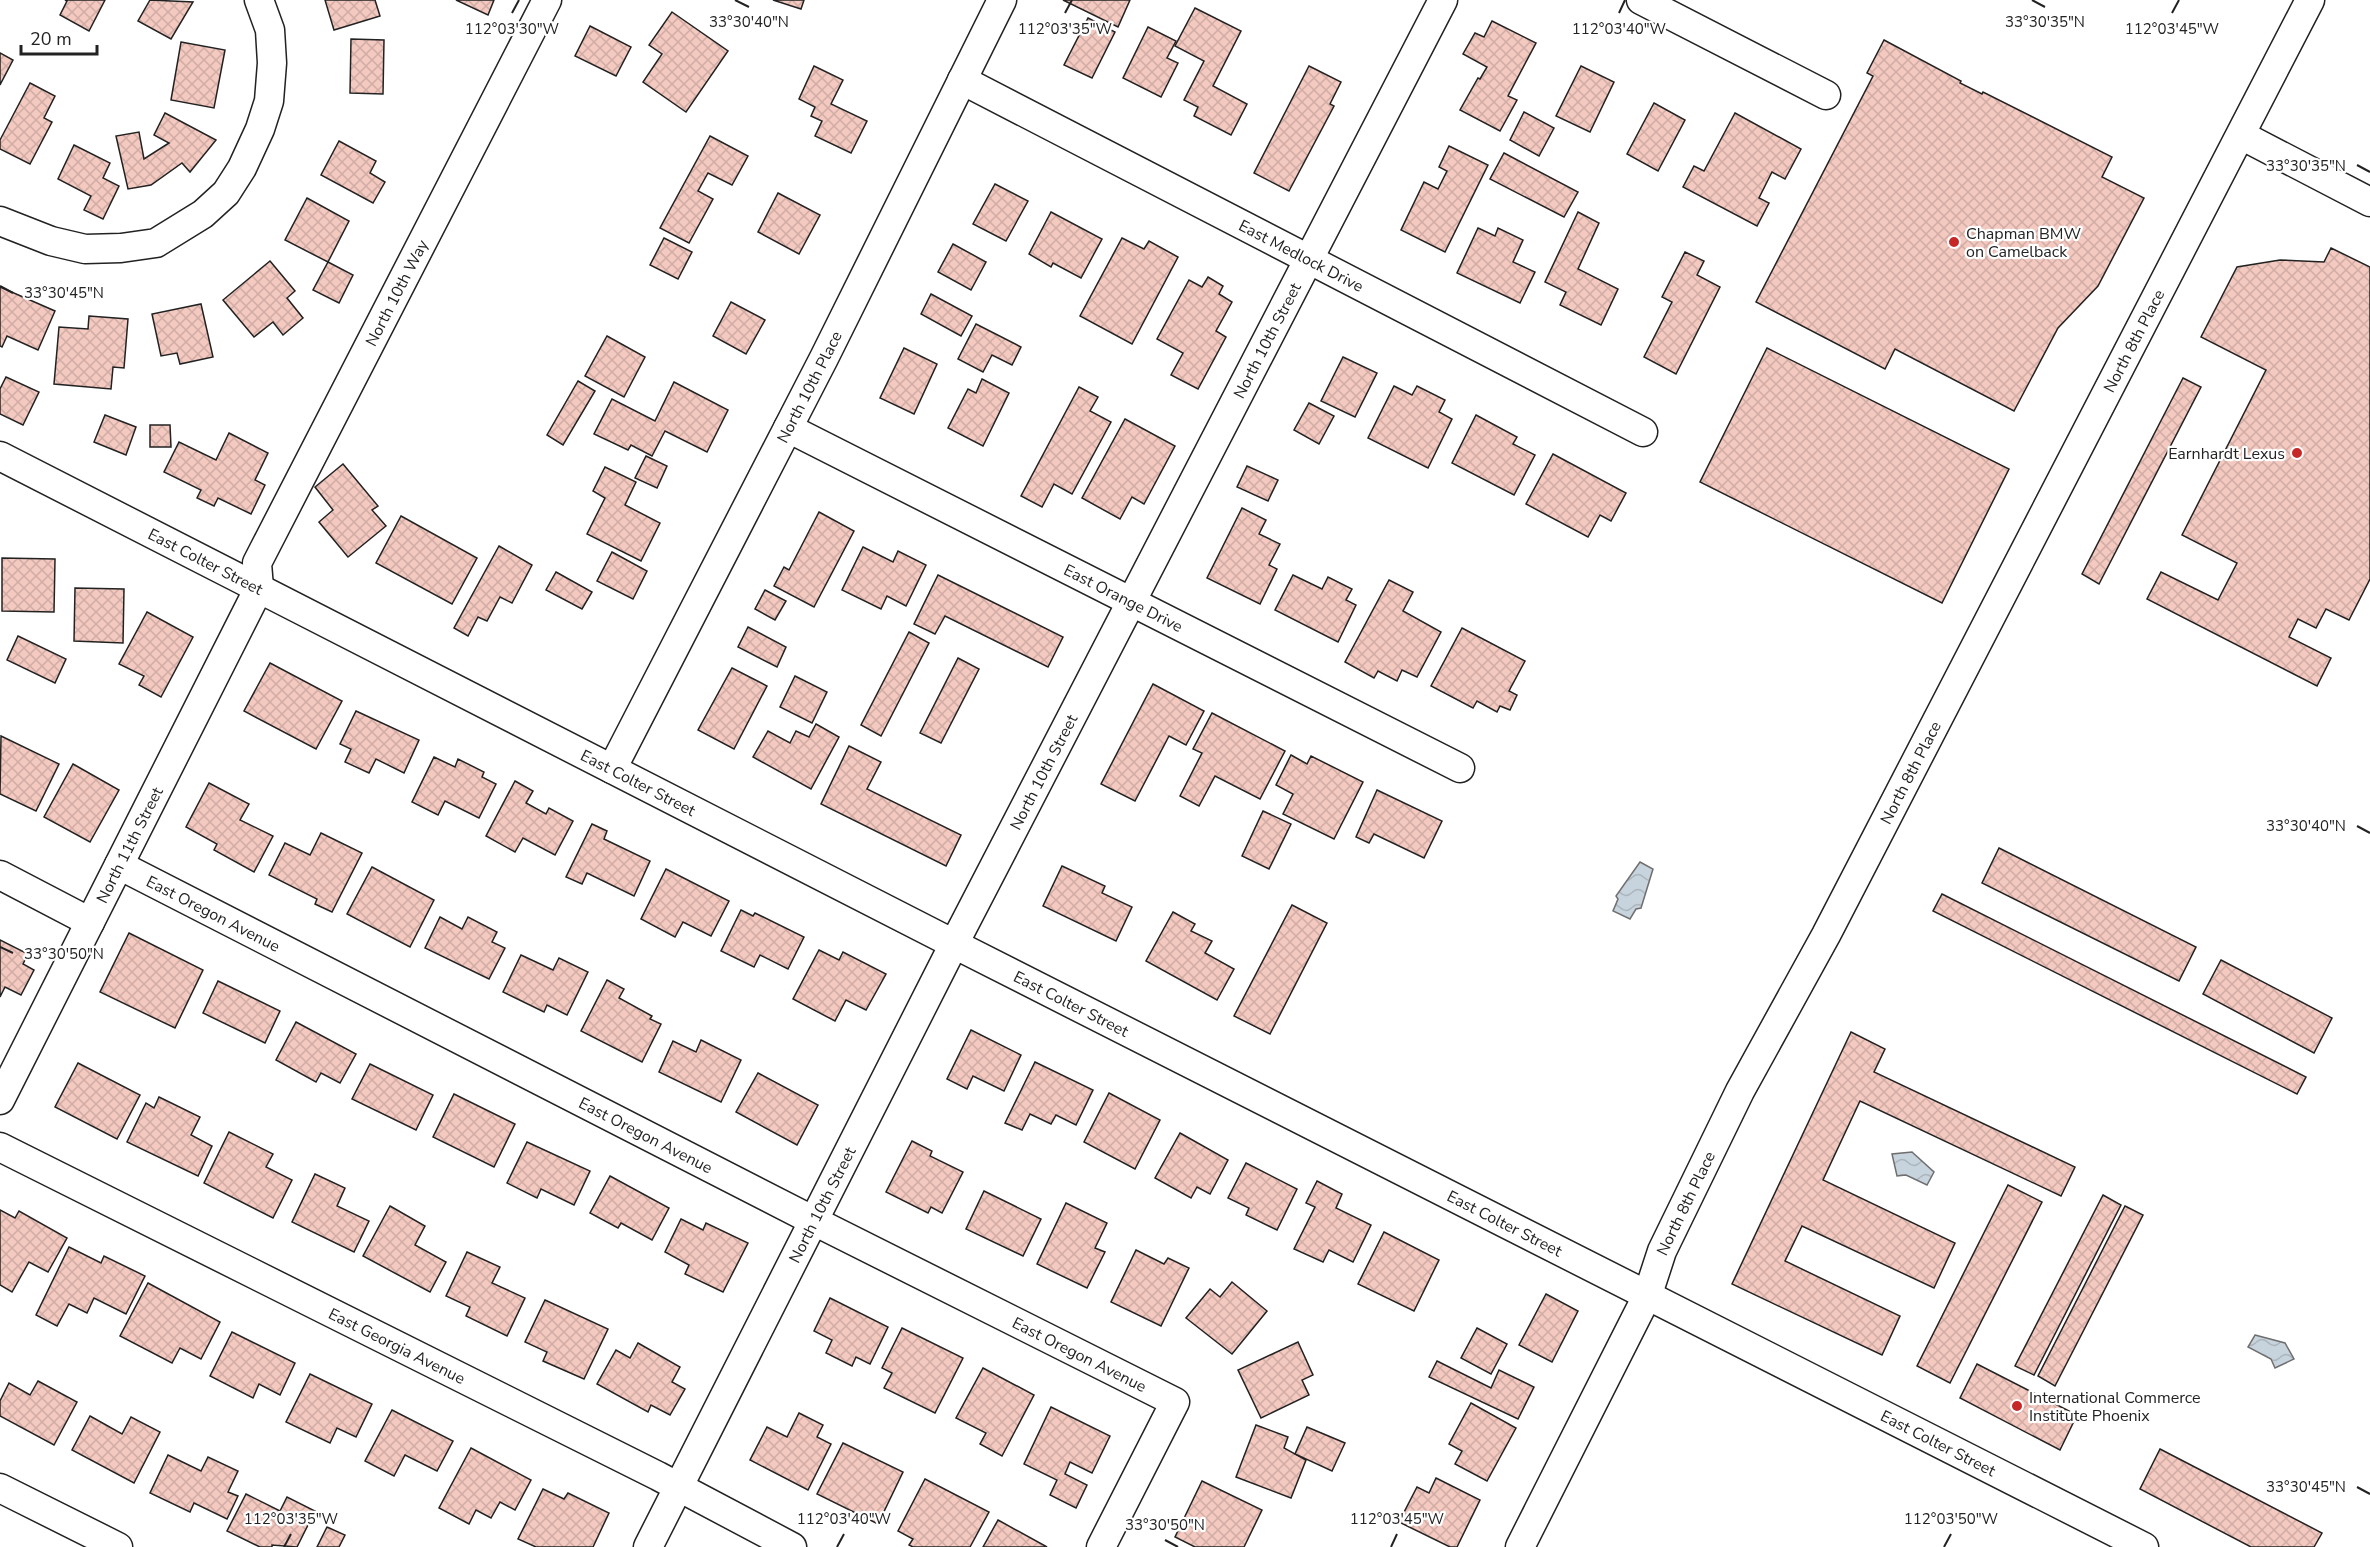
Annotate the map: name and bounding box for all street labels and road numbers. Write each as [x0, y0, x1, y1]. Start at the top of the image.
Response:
street label: East Medlock Drive [1235, 215, 1367, 298]
street label: North 10th Way [361, 235, 434, 350]
street label: North 10th Street [1228, 279, 1307, 402]
street label: North 8th Place [2099, 286, 2170, 397]
street label: North 10th Place [772, 328, 848, 447]
street label: East Colter Street [144, 524, 267, 601]
street label: East Orange Drive [1060, 559, 1186, 638]
street label: North 10th Street [1005, 710, 1083, 834]
street label: North 8th Place [1875, 717, 1947, 828]
street label: East Colter Street [577, 745, 700, 822]
street label: North 11th Street [91, 783, 169, 907]
street label: East Oregon Avenue [142, 871, 284, 958]
street label: East Colter Street [1009, 966, 1132, 1043]
street label: East Oregon Avenue [575, 1092, 716, 1179]
street label: North 10th Street [784, 1143, 861, 1267]
street label: North 8th Place [1652, 1148, 1721, 1259]
street label: East Colter Street [1443, 1186, 1566, 1263]
street label: East Georgia Avenue [325, 1303, 469, 1390]
street label: East Oregon Avenue [1008, 1312, 1150, 1398]
street label: East Colter Street [1876, 1405, 2000, 1482]

